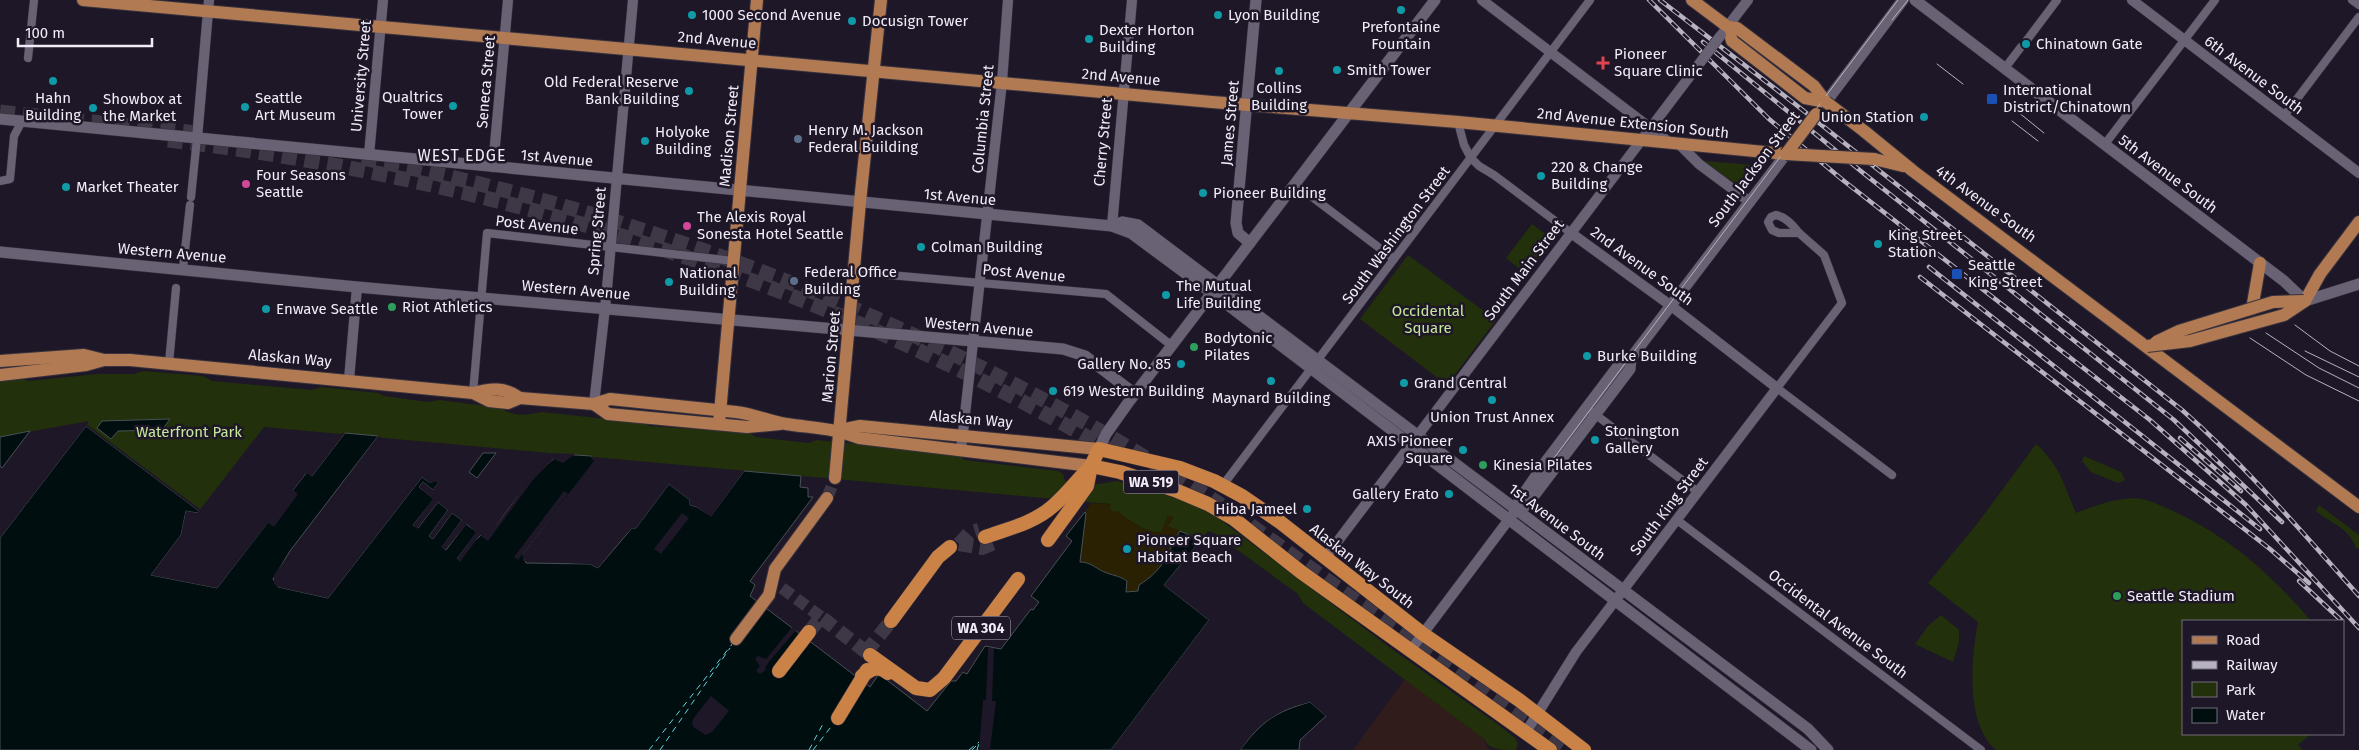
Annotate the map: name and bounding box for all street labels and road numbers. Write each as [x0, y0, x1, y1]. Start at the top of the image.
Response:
street label: University Street [347, 19, 375, 133]
street label: 2nd Avenue [677, 28, 757, 52]
street label: 6th Avenue South [2201, 32, 2307, 118]
street label: Seneca Street [473, 34, 499, 129]
street label: Columbia Street [968, 63, 998, 174]
street label: 2nd Avenue [1081, 65, 1161, 89]
street label: James Street [1217, 79, 1243, 166]
street label: Madison Street [716, 84, 742, 188]
street label: Cherry Street [1090, 96, 1116, 187]
street label: 2nd Avenue Extension South [1536, 104, 1730, 142]
street label: South Jackson Street [1705, 107, 1804, 231]
street label: 5th Avenue South [2115, 131, 2221, 217]
street label: 1st Avenue [520, 146, 594, 170]
street label: South Washington Street [1338, 162, 1454, 307]
street label: 4th Avenue South [1932, 162, 2040, 246]
street label: 1st Avenue [923, 185, 997, 209]
street label: Spring Street [584, 186, 610, 276]
street label: Post Avenue [495, 212, 579, 238]
street label: South Main Street [1480, 216, 1568, 324]
street label: 2nd Avenue South [1587, 223, 1697, 309]
street label: Western Avenue [117, 239, 227, 267]
street label: Post Avenue [982, 260, 1066, 286]
street label: Western Avenue [521, 276, 631, 304]
street label: Marion Street [818, 310, 844, 404]
street label: Western Avenue [924, 313, 1034, 341]
street label: Alaskan Way [248, 345, 333, 371]
street label: Alaskan Way [929, 406, 1014, 432]
street label: South King Street [1626, 453, 1712, 559]
road number: WA 519 [1124, 471, 1178, 494]
street label: 1st Avenue South [1505, 480, 1609, 564]
street label: Alaskan Way South [1306, 520, 1418, 612]
street label: Occidental Avenue South [1765, 566, 1911, 682]
road number: WA 304 [952, 616, 1010, 640]

